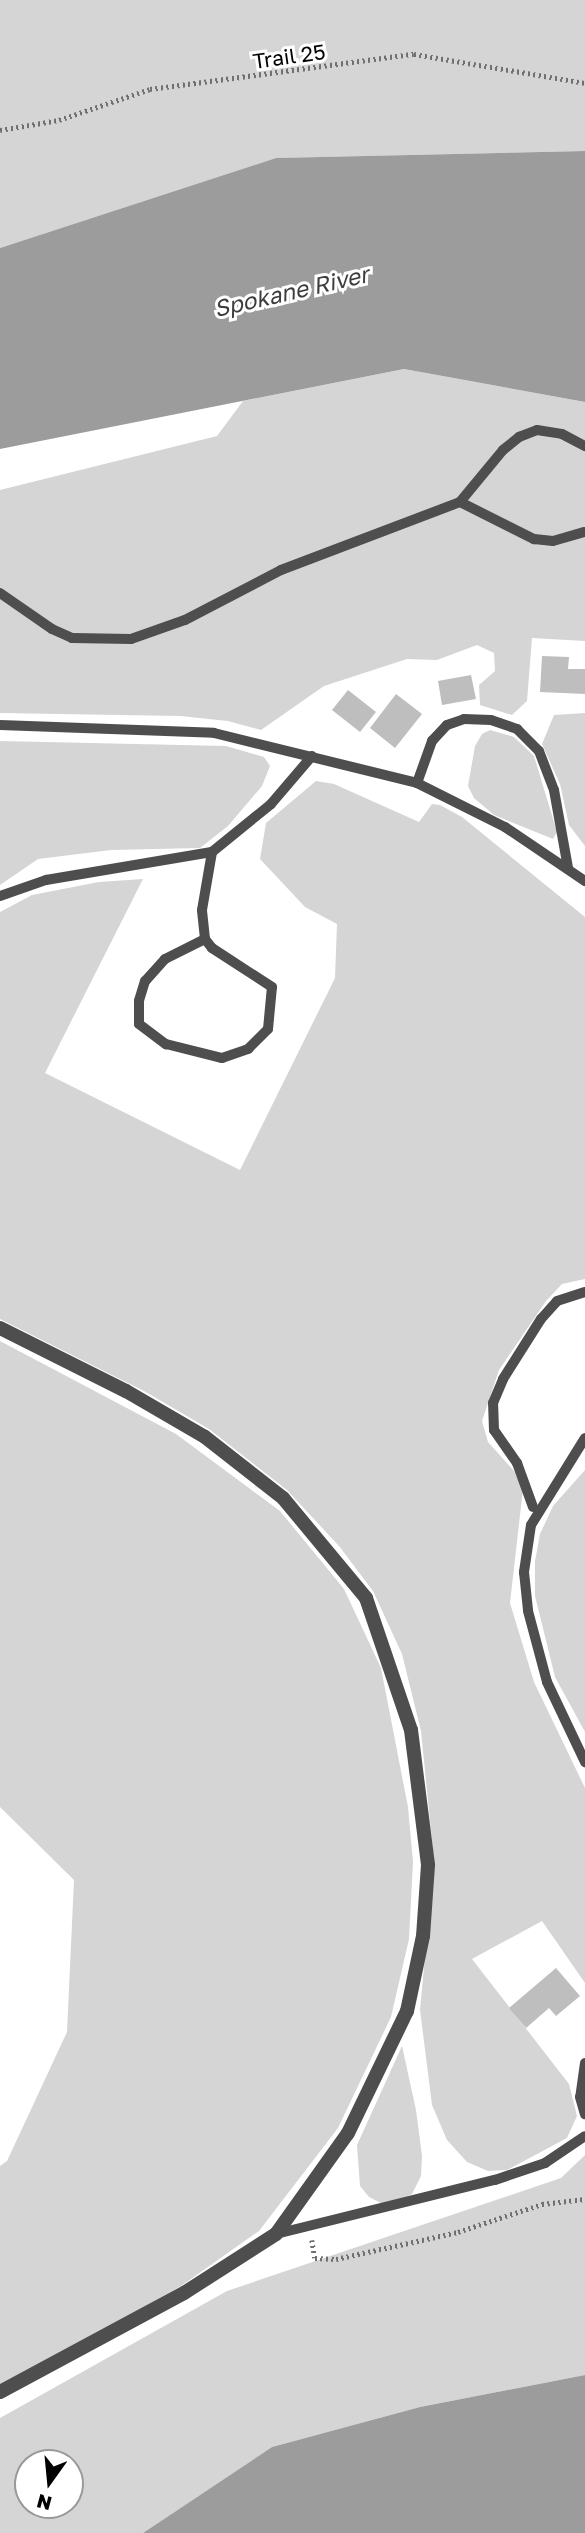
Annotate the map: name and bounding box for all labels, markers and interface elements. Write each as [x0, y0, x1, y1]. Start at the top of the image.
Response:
street label: Trail 25 [251, 38, 327, 74]
water label: Spokane River [211, 260, 371, 322]
north arrow [14, 2449, 84, 2519]
text: N [34, 2490, 54, 2516]

